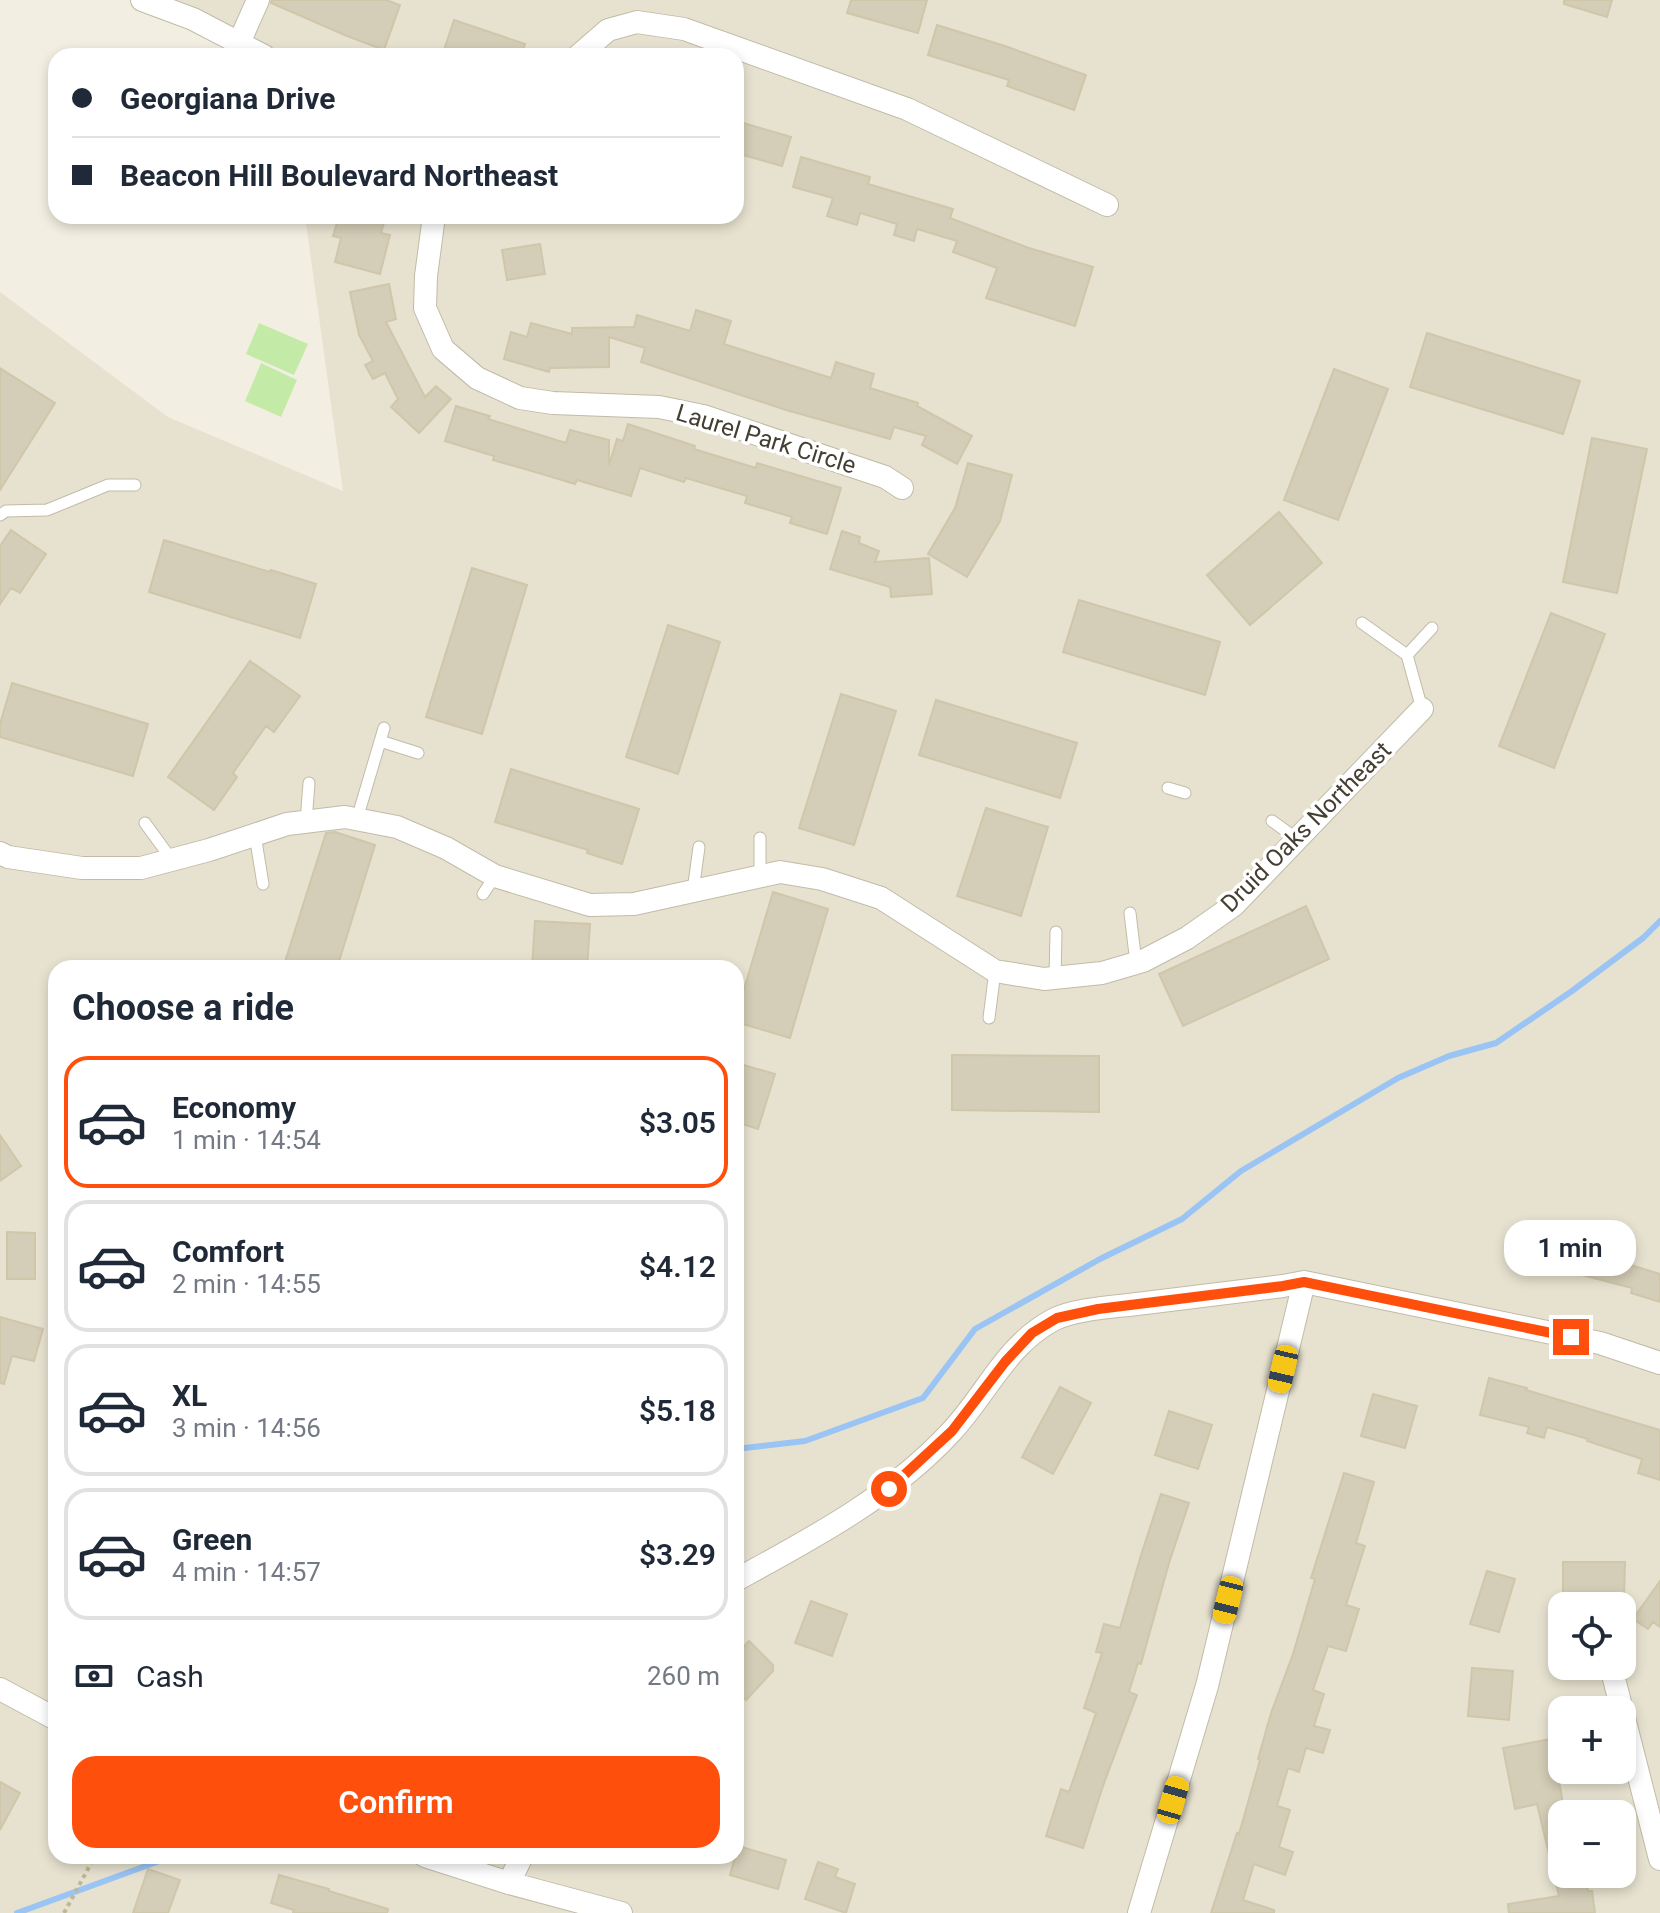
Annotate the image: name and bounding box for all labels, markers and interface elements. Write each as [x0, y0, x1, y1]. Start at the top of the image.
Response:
text: Georgiana Drive [120, 81, 335, 116]
text: Beacon Hill Boulevard Northeast [120, 158, 558, 193]
street label: Laurel Park Circle [673, 398, 859, 480]
street label: Druid Oaks Northeast [1215, 736, 1397, 918]
text: Choose a ride [72, 987, 294, 1029]
icon: car [76, 1086, 148, 1158]
text: Economy [172, 1090, 296, 1125]
text: $3.05 [639, 1105, 716, 1140]
text: 1 min · 14:54 [172, 1125, 321, 1155]
callout: 1 min [1505, 1221, 1637, 1277]
icon: car [76, 1230, 148, 1302]
text: 1 min [1537, 1233, 1603, 1263]
text: Comfort [172, 1234, 284, 1269]
text: $4.12 [639, 1249, 716, 1284]
text: 2 min · 14:55 [172, 1269, 321, 1299]
route end [1553, 1319, 1589, 1355]
car [1266, 1343, 1300, 1395]
icon: car [76, 1374, 148, 1446]
text: XL [172, 1378, 207, 1413]
text: $5.18 [639, 1393, 716, 1428]
text: 3 min · 14:56 [172, 1413, 321, 1443]
route start [871, 1471, 907, 1507]
icon: car [76, 1518, 148, 1590]
text: Green [172, 1522, 252, 1557]
text: $3.29 [639, 1537, 716, 1572]
text: 4 min · 14:57 [172, 1557, 321, 1587]
car [1211, 1574, 1245, 1626]
map controls [1548, 1592, 1636, 1888]
button: locate [1548, 1592, 1636, 1680]
icon: cash [72, 1654, 116, 1698]
text: Cash [136, 1659, 204, 1694]
text: 260 m [647, 1661, 720, 1691]
button: + [1548, 1696, 1636, 1784]
button: Confirm [72, 1756, 720, 1848]
car [1155, 1774, 1191, 1826]
button: − [1548, 1800, 1636, 1888]

